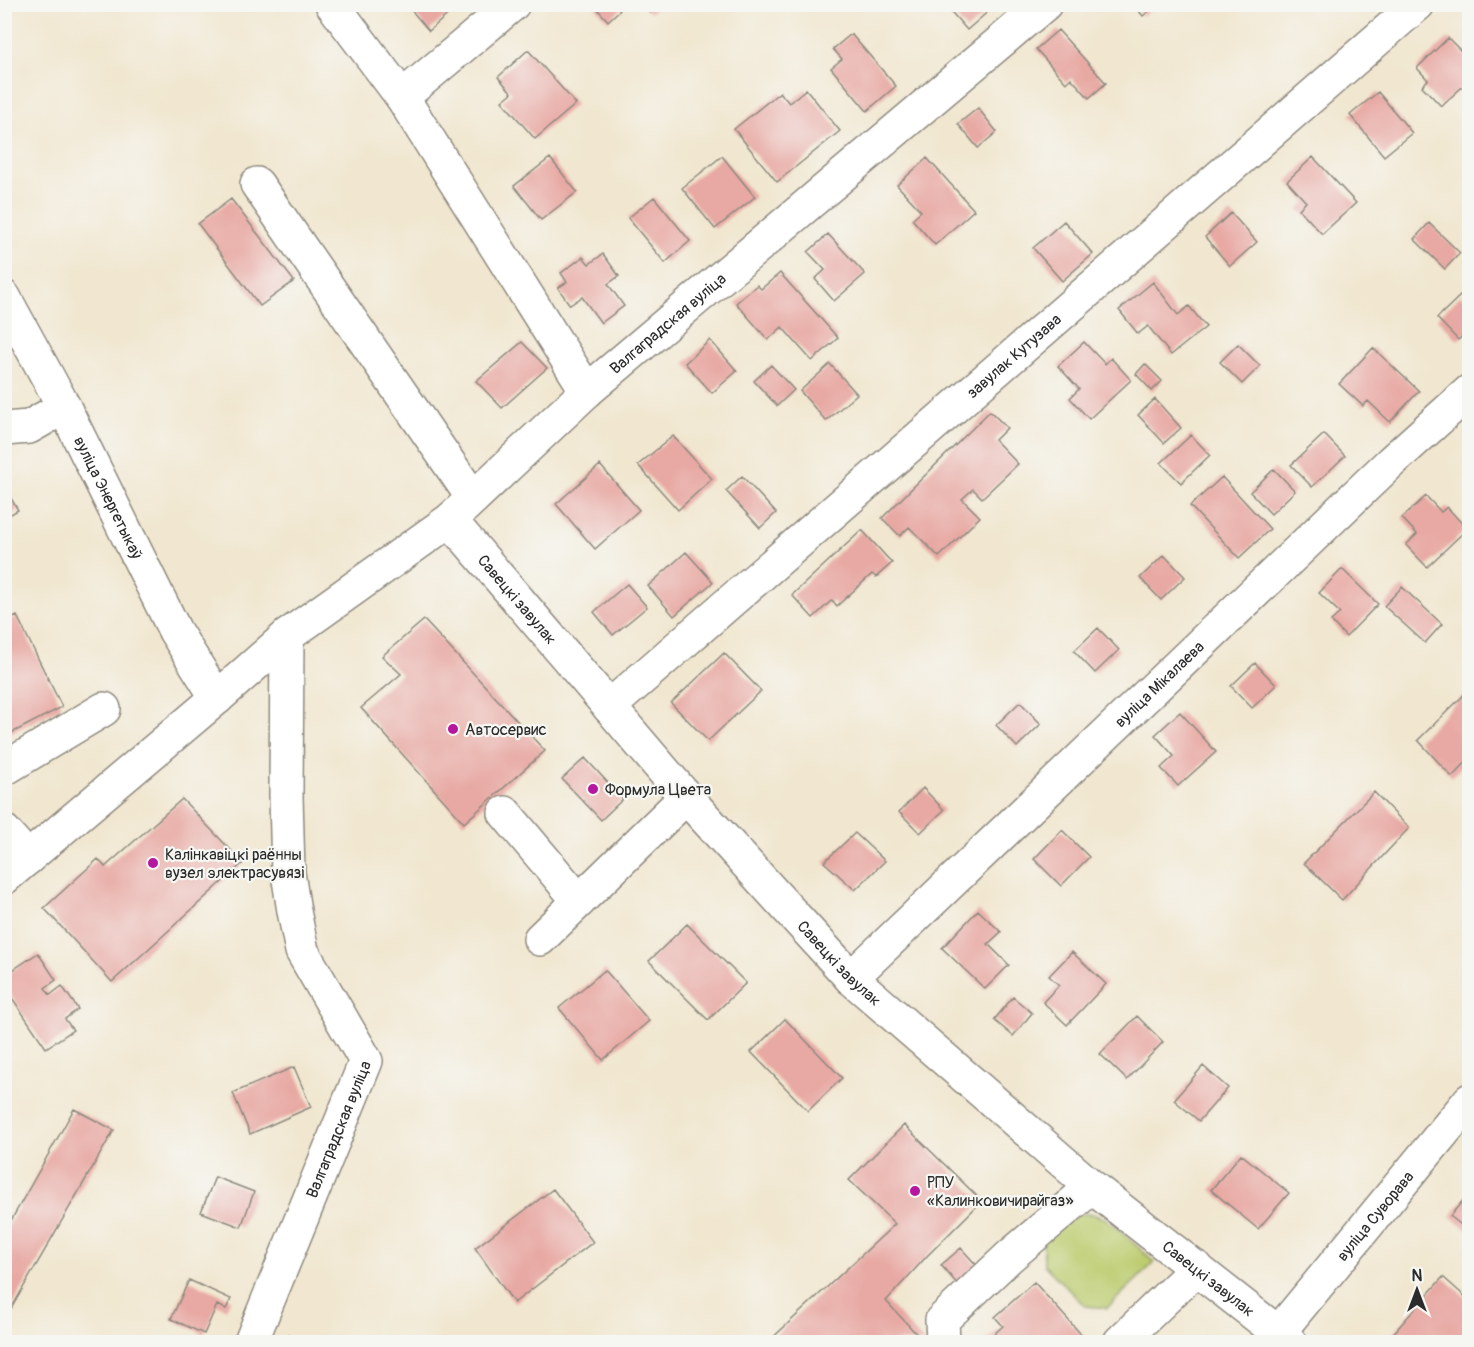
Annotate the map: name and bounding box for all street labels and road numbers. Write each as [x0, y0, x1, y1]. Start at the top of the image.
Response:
street label: Валгаградская вуліца [606, 269, 730, 379]
street label: завулак Кутузава [963, 310, 1066, 403]
street label: вуліца Энергетыкаў [69, 433, 147, 562]
street label: Савецкі завулак [473, 551, 561, 649]
street label: вуліца Мікалаева [1111, 637, 1209, 732]
street label: Савецкі завулак [793, 917, 885, 1011]
street label: Валгаградская вуліца [302, 1058, 376, 1201]
street label: вуліца Суворава [1333, 1167, 1418, 1265]
street label: Савецкі завулак [1158, 1237, 1258, 1321]

